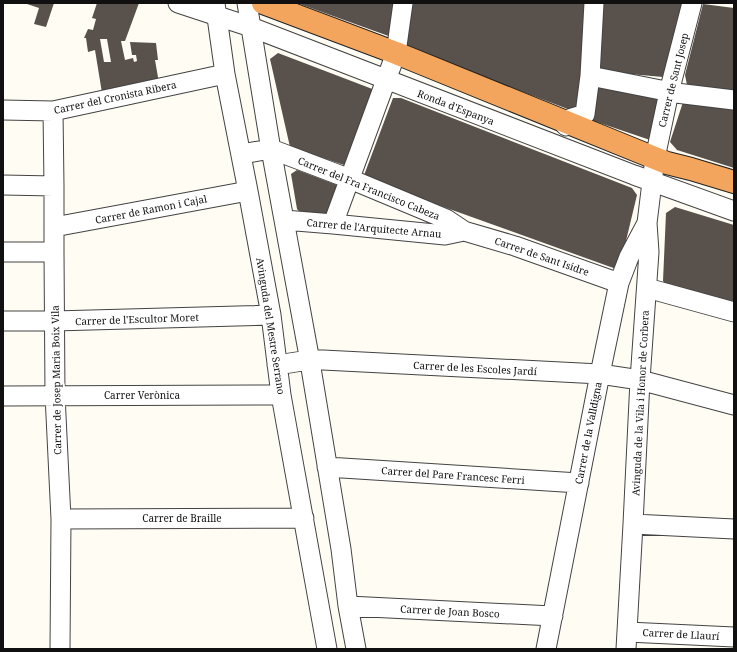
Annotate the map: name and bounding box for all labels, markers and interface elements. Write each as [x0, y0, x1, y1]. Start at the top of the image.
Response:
street label: Carrer de Sant Josep [654, 31, 692, 129]
street label: Carrer del Cronista Ribera [52, 77, 178, 117]
street label: Ronda d'Espanya [415, 86, 497, 128]
street label: Carrer del Fra Francisco Cabeza [296, 153, 442, 223]
street label: Carrer de Ramon i Cajal [94, 191, 208, 227]
street label: Carrer de l'Arquitecte Arnau [306, 215, 443, 241]
street label: Carrer de Sant Isidre [493, 233, 591, 279]
street label: Avinguda del Mestre Serrano [253, 257, 289, 396]
street label: Carrer de Josep Maria Boix Vila [48, 305, 64, 455]
street label: Avinguda de la Vila i Honor de Corbera [628, 309, 652, 496]
street label: Carrer de l'Escultor Moret [75, 310, 200, 328]
street label: Carrer de les Escoles Jardí [413, 358, 538, 378]
street label: Carrer de la Valldigna [571, 380, 605, 485]
street label: Carrer Verònica [104, 388, 180, 402]
street label: Carrer del Pare Francesc Ferri [381, 463, 526, 487]
street label: Carrer de Braille [142, 511, 222, 525]
street label: Carrer de Joan Bosco [400, 601, 500, 621]
street label: Carrer de Llaurí [642, 625, 721, 643]

